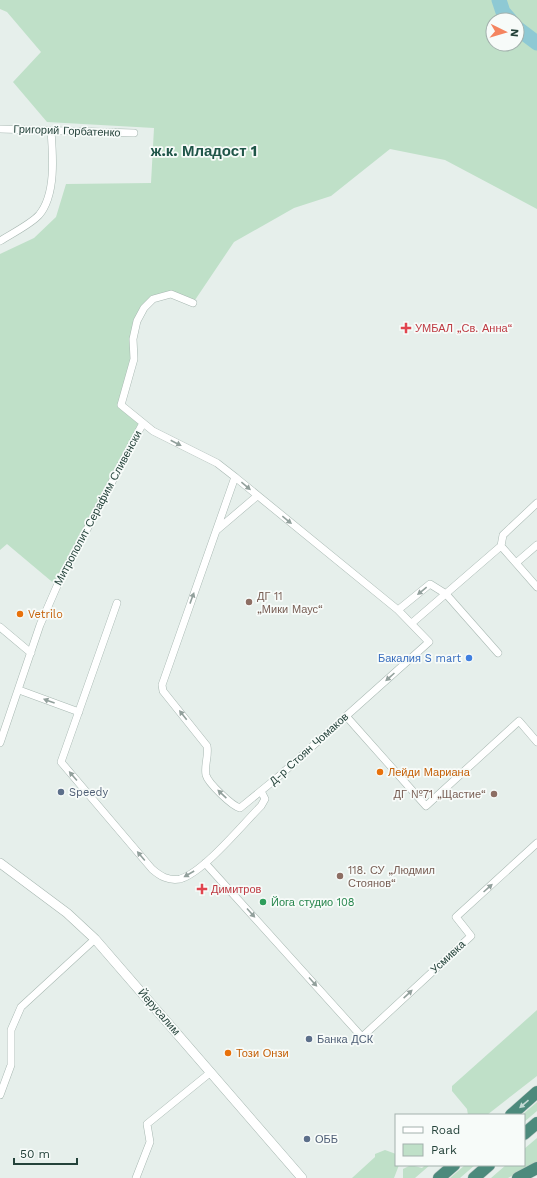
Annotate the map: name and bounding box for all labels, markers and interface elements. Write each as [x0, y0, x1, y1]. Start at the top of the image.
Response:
north arrow [485, 12, 525, 52]
text: N [508, 28, 521, 37]
street label: Григорий Горбатенко [13, 123, 121, 139]
district label: ж.к. Младост 1 [150, 142, 257, 160]
marker: УМБАЛ „Св. Анна“ [400, 322, 412, 334]
place label: УМБАЛ „Св. Анна“ [415, 322, 513, 335]
street label: Митрополит Серафим Сливенски [52, 428, 144, 588]
one-way arrow [170, 440, 182, 446]
one-way arrow [241, 482, 252, 491]
one-way arrow [282, 516, 293, 525]
one-way arrow [416, 586, 427, 595]
place label: ДГ 11 „Мики Маус“ [257, 590, 323, 616]
one-way arrow [189, 591, 195, 603]
marker: ДГ 11 „Мики Маус“ [244, 597, 254, 607]
place label: Vetrilo [28, 608, 63, 621]
marker: Vetrilo [15, 609, 25, 619]
place label: Бакалия S mart [378, 652, 461, 665]
marker: Бакалия S mart [464, 653, 474, 663]
one-way arrow [384, 672, 395, 681]
one-way arrow [42, 698, 54, 704]
one-way arrow [179, 710, 187, 721]
street label: Д-р Стоян Чомаков [267, 710, 351, 788]
place label: Лейди Мариана [388, 766, 471, 779]
marker: Лейди Мариана [375, 767, 385, 777]
one-way arrow [69, 771, 78, 782]
place label: Speedy [69, 786, 108, 799]
marker: Speedy [56, 787, 66, 797]
place label: ДГ №71 „Щастие“ [393, 788, 486, 801]
one-way arrow [217, 789, 227, 799]
marker: ДГ №71 „Щастие“ [489, 789, 499, 799]
one-way arrow [136, 851, 145, 861]
place label: 118. СУ „Людмил Стоянов“ [348, 864, 435, 890]
one-way arrow [183, 870, 195, 877]
marker: 118. СУ „Людмил Стоянов“ [335, 871, 345, 881]
marker: Димитров [196, 883, 208, 895]
place label: Димитров [211, 883, 262, 896]
one-way arrow [483, 883, 493, 893]
place label: Йога студио 108 [271, 896, 355, 909]
marker: Йога студио 108 [258, 897, 268, 907]
one-way arrow [246, 908, 255, 917]
street label: Усмивка [428, 937, 469, 976]
one-way arrow [308, 977, 317, 986]
street label: Йерусалим [135, 986, 183, 1038]
one-way arrow [403, 989, 413, 999]
place label: Банка ДСК [317, 1033, 374, 1046]
marker: Банка ДСК [304, 1034, 314, 1044]
place label: Този Онзи [236, 1047, 289, 1060]
marker: Този Онзи [223, 1048, 233, 1058]
one-way arrow [519, 1099, 529, 1108]
legend [395, 1114, 525, 1166]
text: Road [431, 1123, 460, 1137]
place label: ОББ [315, 1133, 338, 1146]
marker: ОББ [302, 1134, 312, 1144]
scale bar [14, 1140, 77, 1166]
text: Park [431, 1143, 457, 1157]
text: 50 m [20, 1147, 50, 1161]

